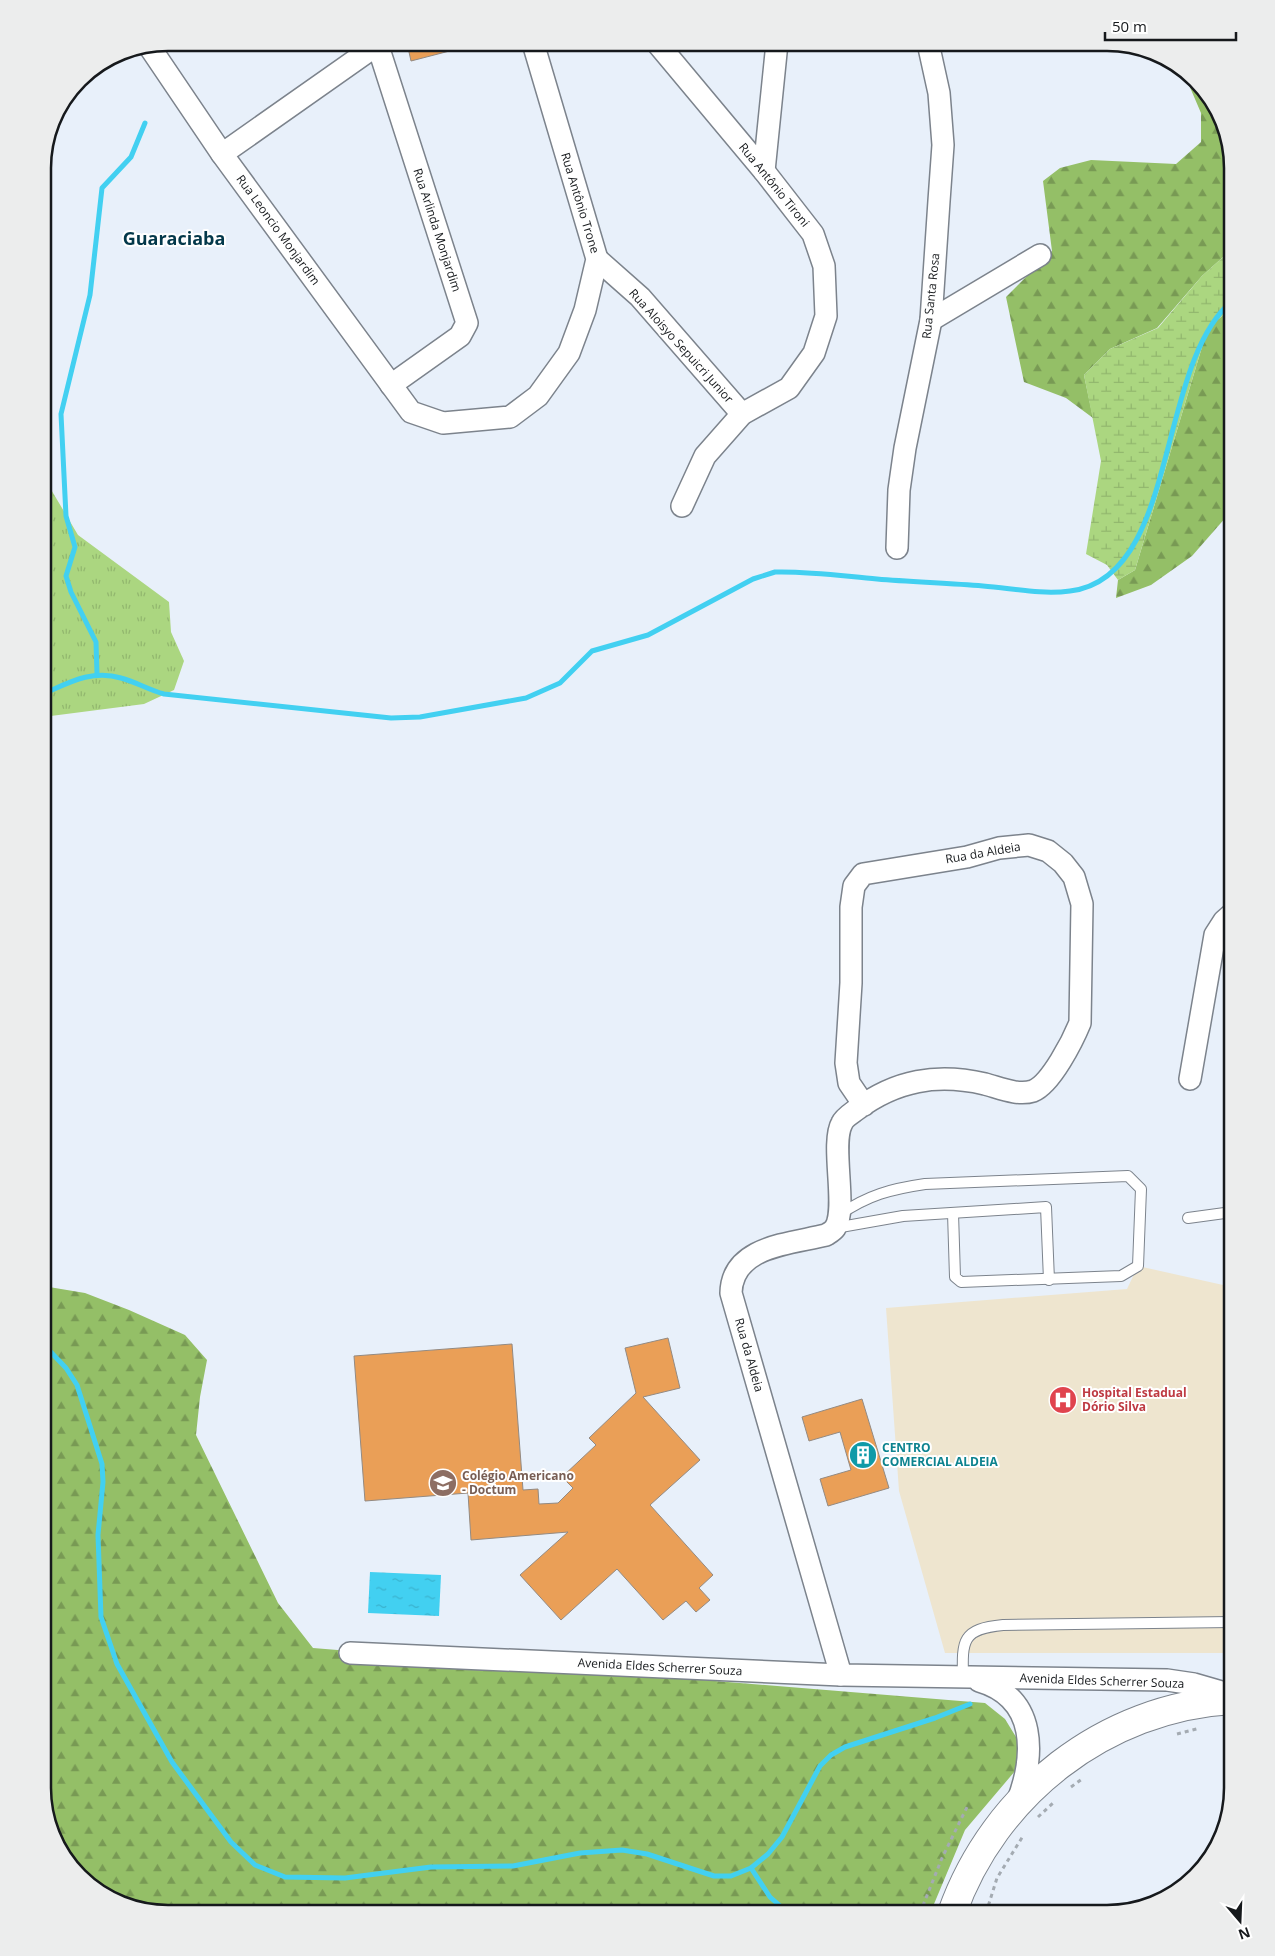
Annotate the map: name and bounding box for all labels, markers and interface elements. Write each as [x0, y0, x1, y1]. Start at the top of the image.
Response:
scale bar [1105, 10, 1236, 42]
text: 50 m [1112, 16, 1147, 36]
street label: Rua Antônio Tironi [735, 139, 814, 230]
street label: Rua Antônio Trone [557, 150, 604, 256]
street label: Rua Arlinda Monjardim [409, 166, 465, 294]
street label: Rua Leoncio Monjardim [233, 171, 324, 288]
district label: Guaraciaba [123, 226, 225, 250]
street label: Rua Santa Rosa [918, 252, 943, 340]
street label: Rua Aloisyo Sepuicri Junior [625, 285, 737, 407]
street label: Rua da Aldeia [944, 838, 1022, 867]
street label: Rua da Aldeia [731, 1316, 768, 1394]
place label: Hospital Estadual Dório Silva [1082, 1384, 1187, 1415]
hospital icon: Hospital Estadual Dório Silva [1048, 1385, 1078, 1415]
place label: CENTRO COMERCIAL ALDEIA [882, 1439, 999, 1470]
building icon: CENTRO COMERCIAL ALDEIA [848, 1440, 878, 1470]
place label: Colégio Americano - Doctum [462, 1467, 574, 1498]
school or university icon: Colégio Americano - Doctum [428, 1468, 458, 1498]
street label: Avenida Eldes Scherrer Souza [577, 1654, 743, 1679]
street label: Avenida Eldes Scherrer Souza [1019, 1669, 1185, 1692]
north arrow [1215, 1896, 1265, 1946]
text: N [1236, 1923, 1253, 1945]

